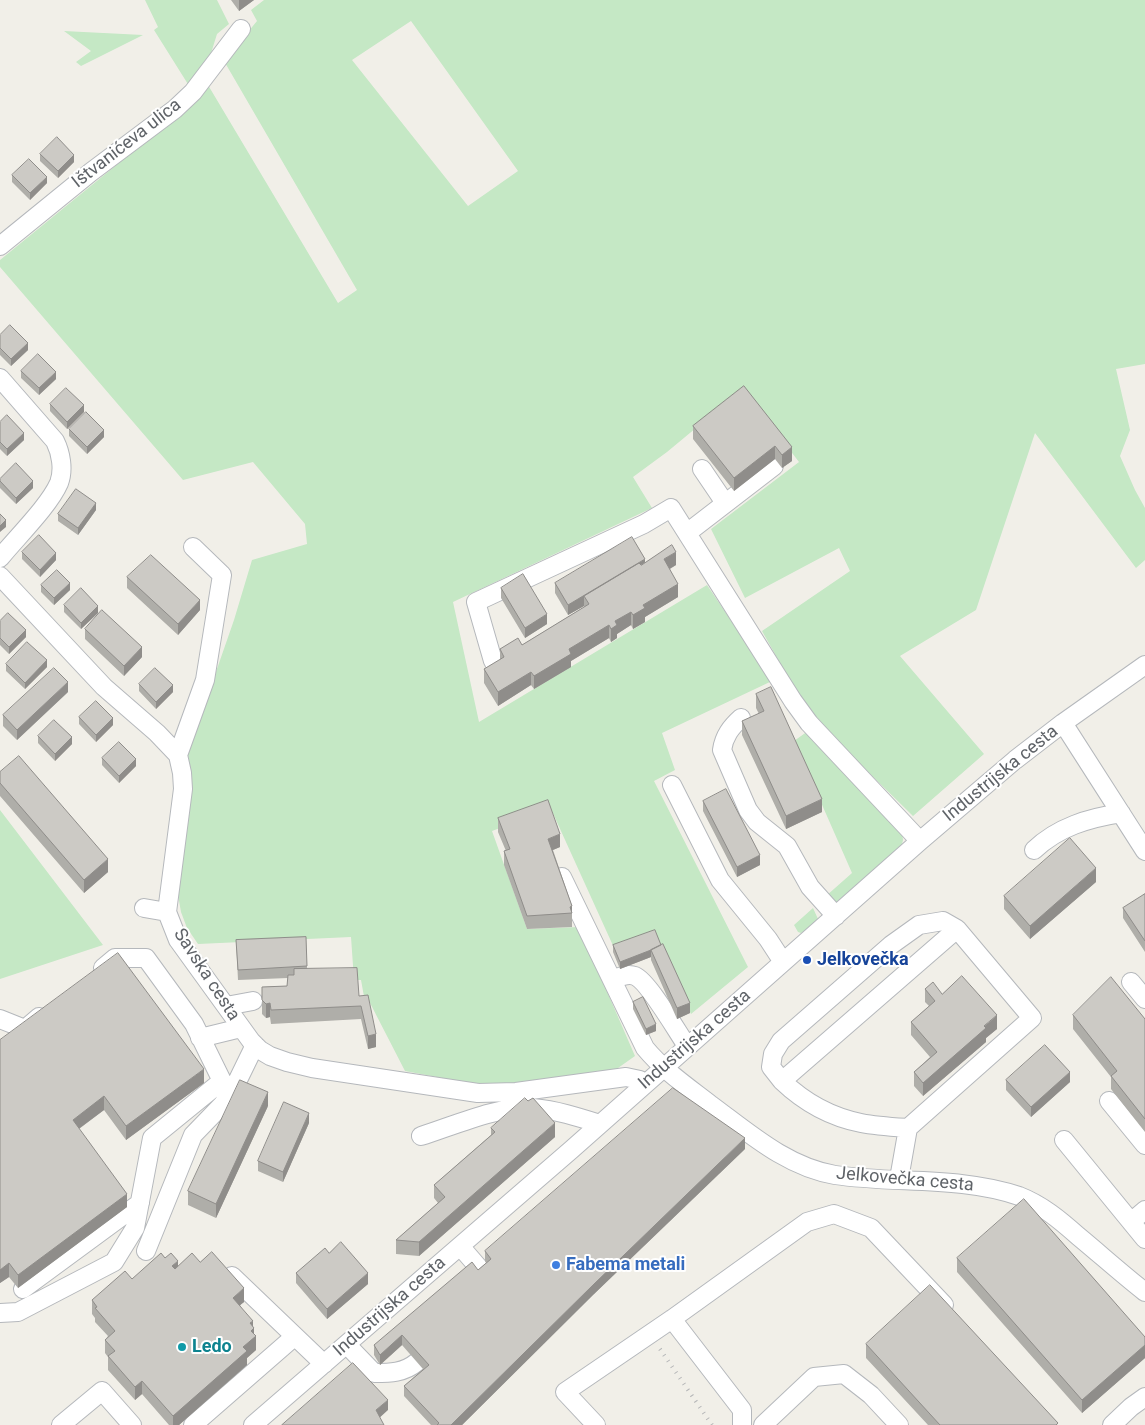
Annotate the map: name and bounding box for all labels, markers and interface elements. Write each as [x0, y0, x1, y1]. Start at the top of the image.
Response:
street label: Ištvanićeva ulica [68, 95, 186, 193]
street label: Industrijska cesta [939, 721, 1063, 827]
street label: Savska cesta [168, 925, 244, 1025]
place label: Jelkovečka [817, 949, 909, 971]
marker: Jelkovečka [801, 954, 813, 966]
street label: Industrijska cesta [635, 985, 755, 1095]
street label: Jelkovečka cesta [835, 1163, 975, 1197]
street label: Industrijska cesta [330, 1252, 450, 1362]
place label: Fabema metali [566, 1254, 685, 1276]
marker: Fabema metali [550, 1259, 562, 1271]
place label: Ledo [192, 1336, 232, 1358]
marker: Ledo [176, 1341, 188, 1353]

